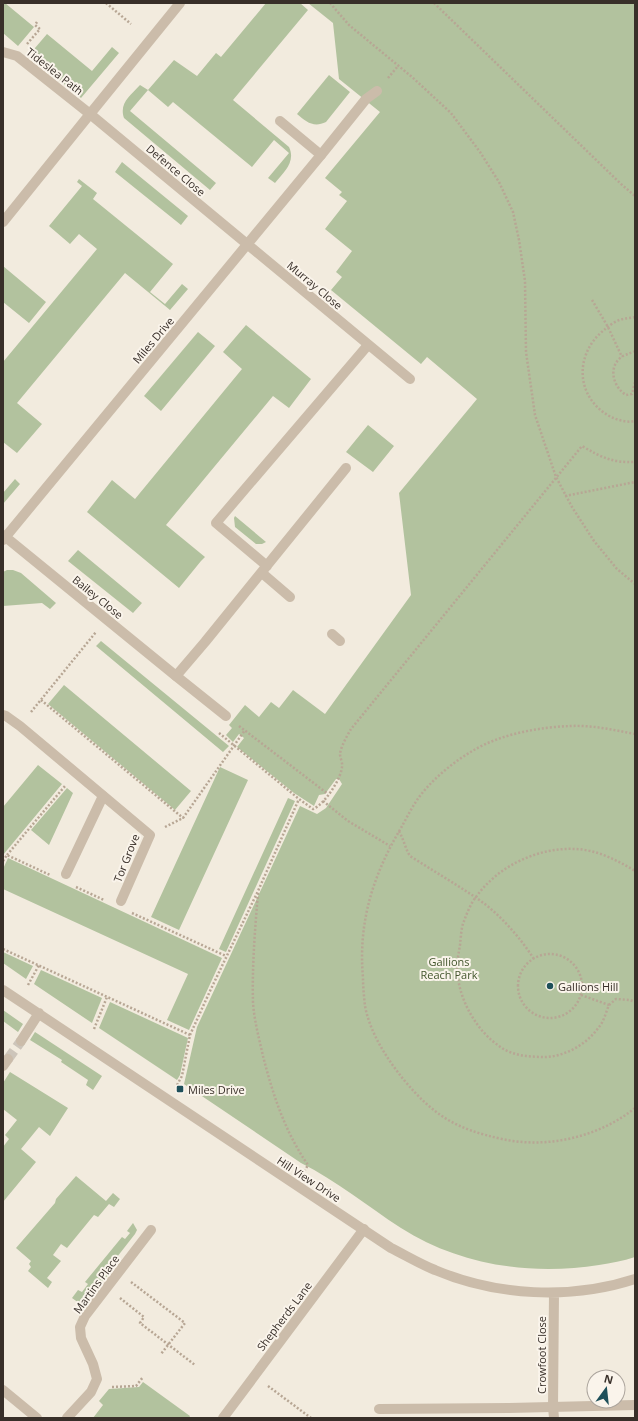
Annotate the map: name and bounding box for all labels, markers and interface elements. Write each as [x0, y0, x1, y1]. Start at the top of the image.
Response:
street label: Tideslea Path [23, 44, 87, 98]
street label: Defence Close [143, 141, 209, 199]
street label: Murray Close [284, 257, 346, 313]
street label: Miles Drive [129, 313, 177, 367]
street label: Bailey Close [70, 572, 126, 622]
street label: Tor Grove [110, 832, 142, 884]
park label: Gallions Reach Park [421, 954, 478, 982]
place label: Gallions Hill [558, 979, 618, 994]
marker: Gallions Hill [545, 981, 555, 991]
place label: Miles Drive [188, 1082, 245, 1097]
marker: Miles Drive [175, 1084, 185, 1094]
street label: Hill View Drive [274, 1153, 344, 1205]
street label: Martins Place [70, 1252, 122, 1316]
street label: Shepherds Lane [253, 1278, 315, 1354]
street label: Crowfoot Close [534, 1316, 549, 1394]
north arrow [586, 1369, 626, 1409]
text: N [602, 1370, 615, 1387]

